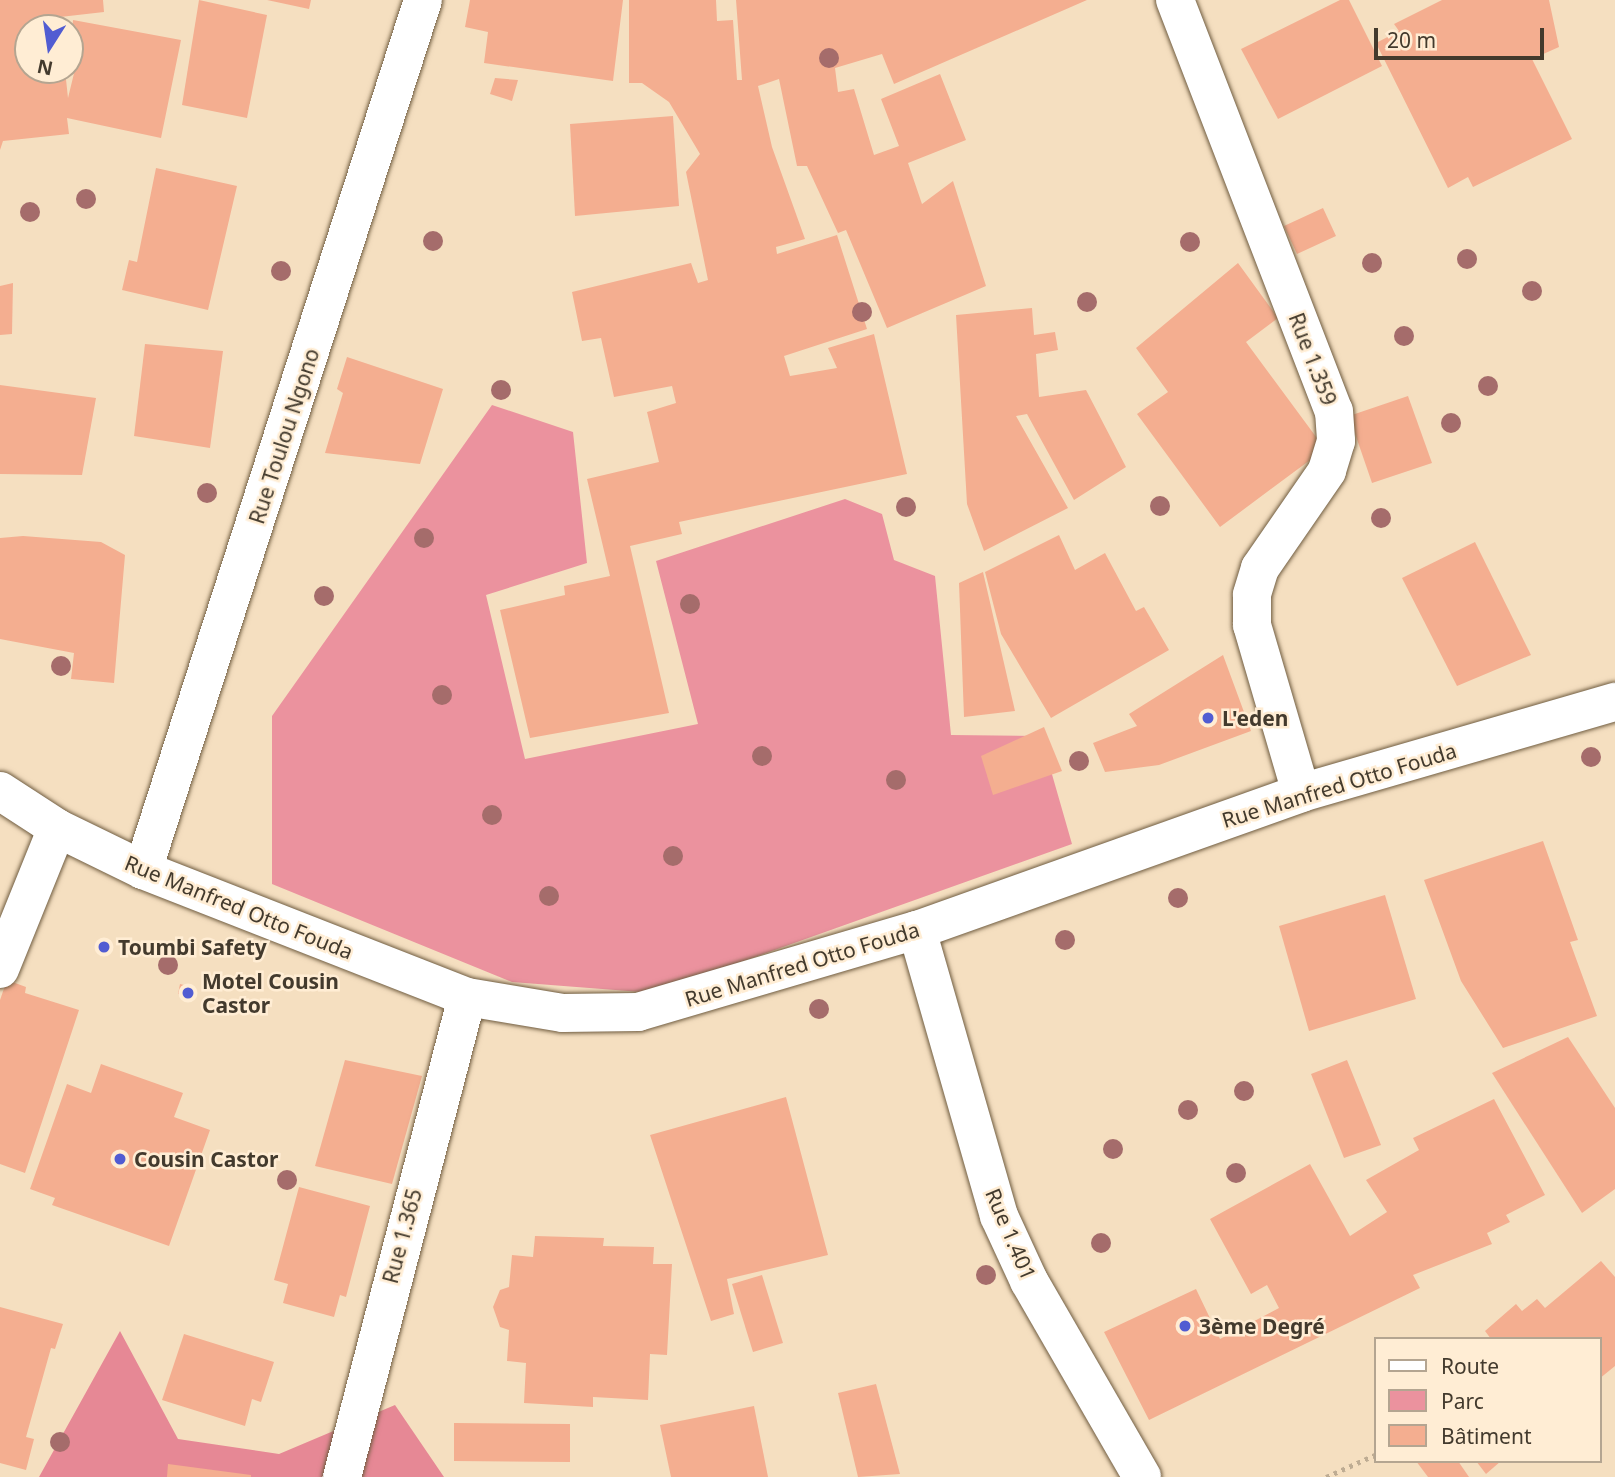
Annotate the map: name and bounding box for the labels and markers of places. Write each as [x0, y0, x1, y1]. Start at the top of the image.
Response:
place label: L'eden [1222, 705, 1288, 731]
marker: L'eden [1200, 710, 1216, 726]
place label: Toumbi Safety [118, 934, 267, 960]
marker: Toumbi Safety [96, 939, 112, 955]
place label: Motel Cousin Castor [202, 968, 339, 1018]
marker: Motel Cousin Castor [180, 985, 196, 1001]
place label: Cousin Castor [134, 1146, 278, 1172]
marker: Cousin Castor [112, 1151, 128, 1167]
place label: 3ème Degré [1199, 1313, 1325, 1339]
marker: 3ème Degré [1177, 1318, 1193, 1334]

